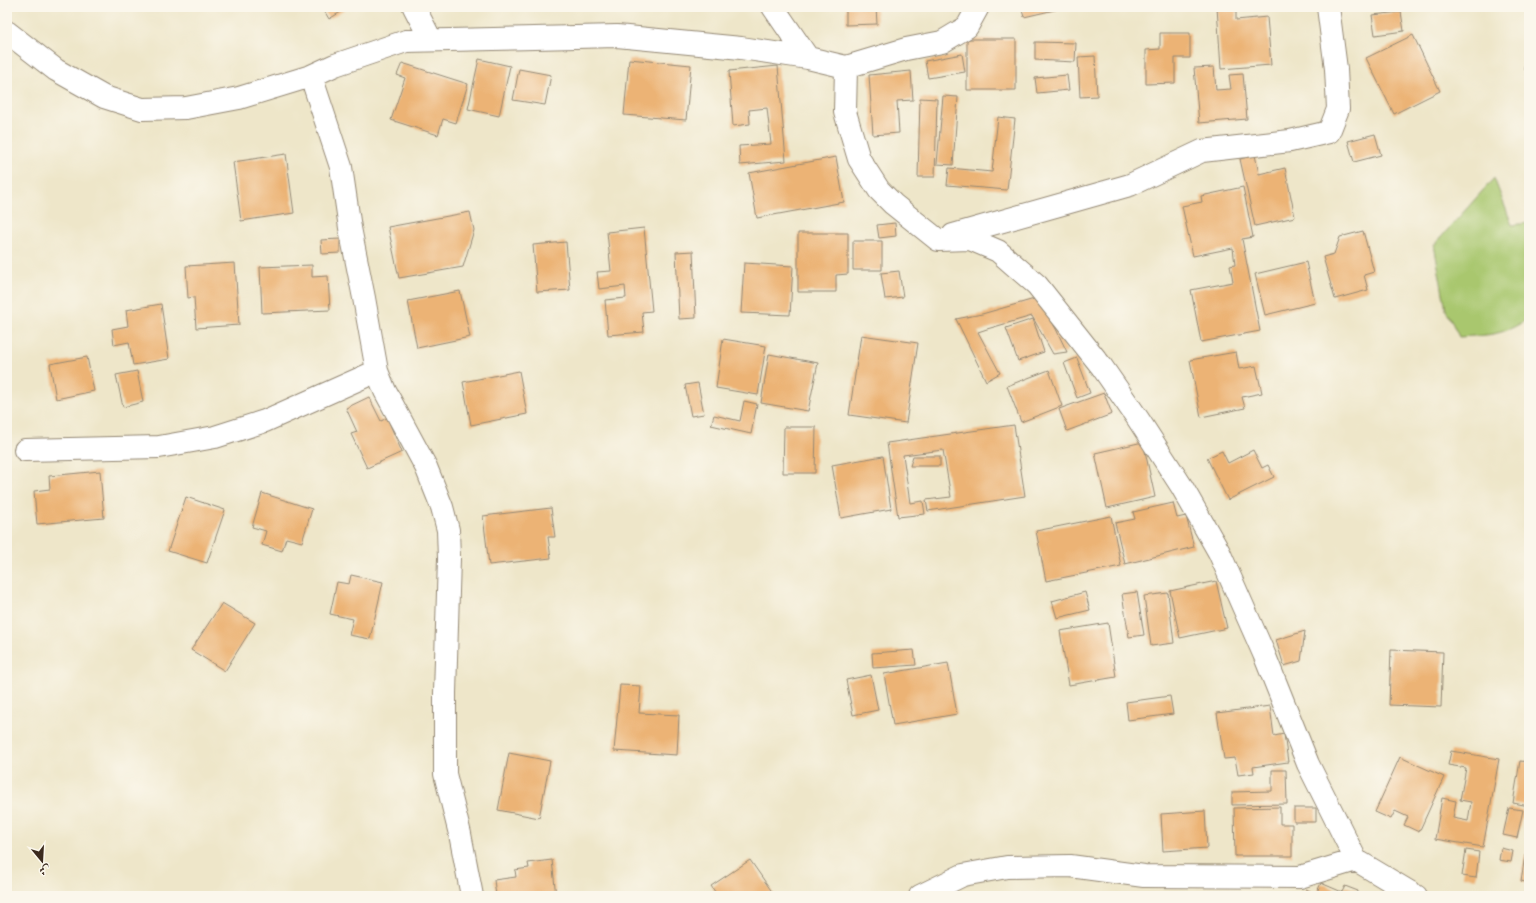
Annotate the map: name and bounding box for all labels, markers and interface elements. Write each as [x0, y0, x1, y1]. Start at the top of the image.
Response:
north arrow [22, 841, 62, 881]
text: ش [38, 862, 52, 878]

